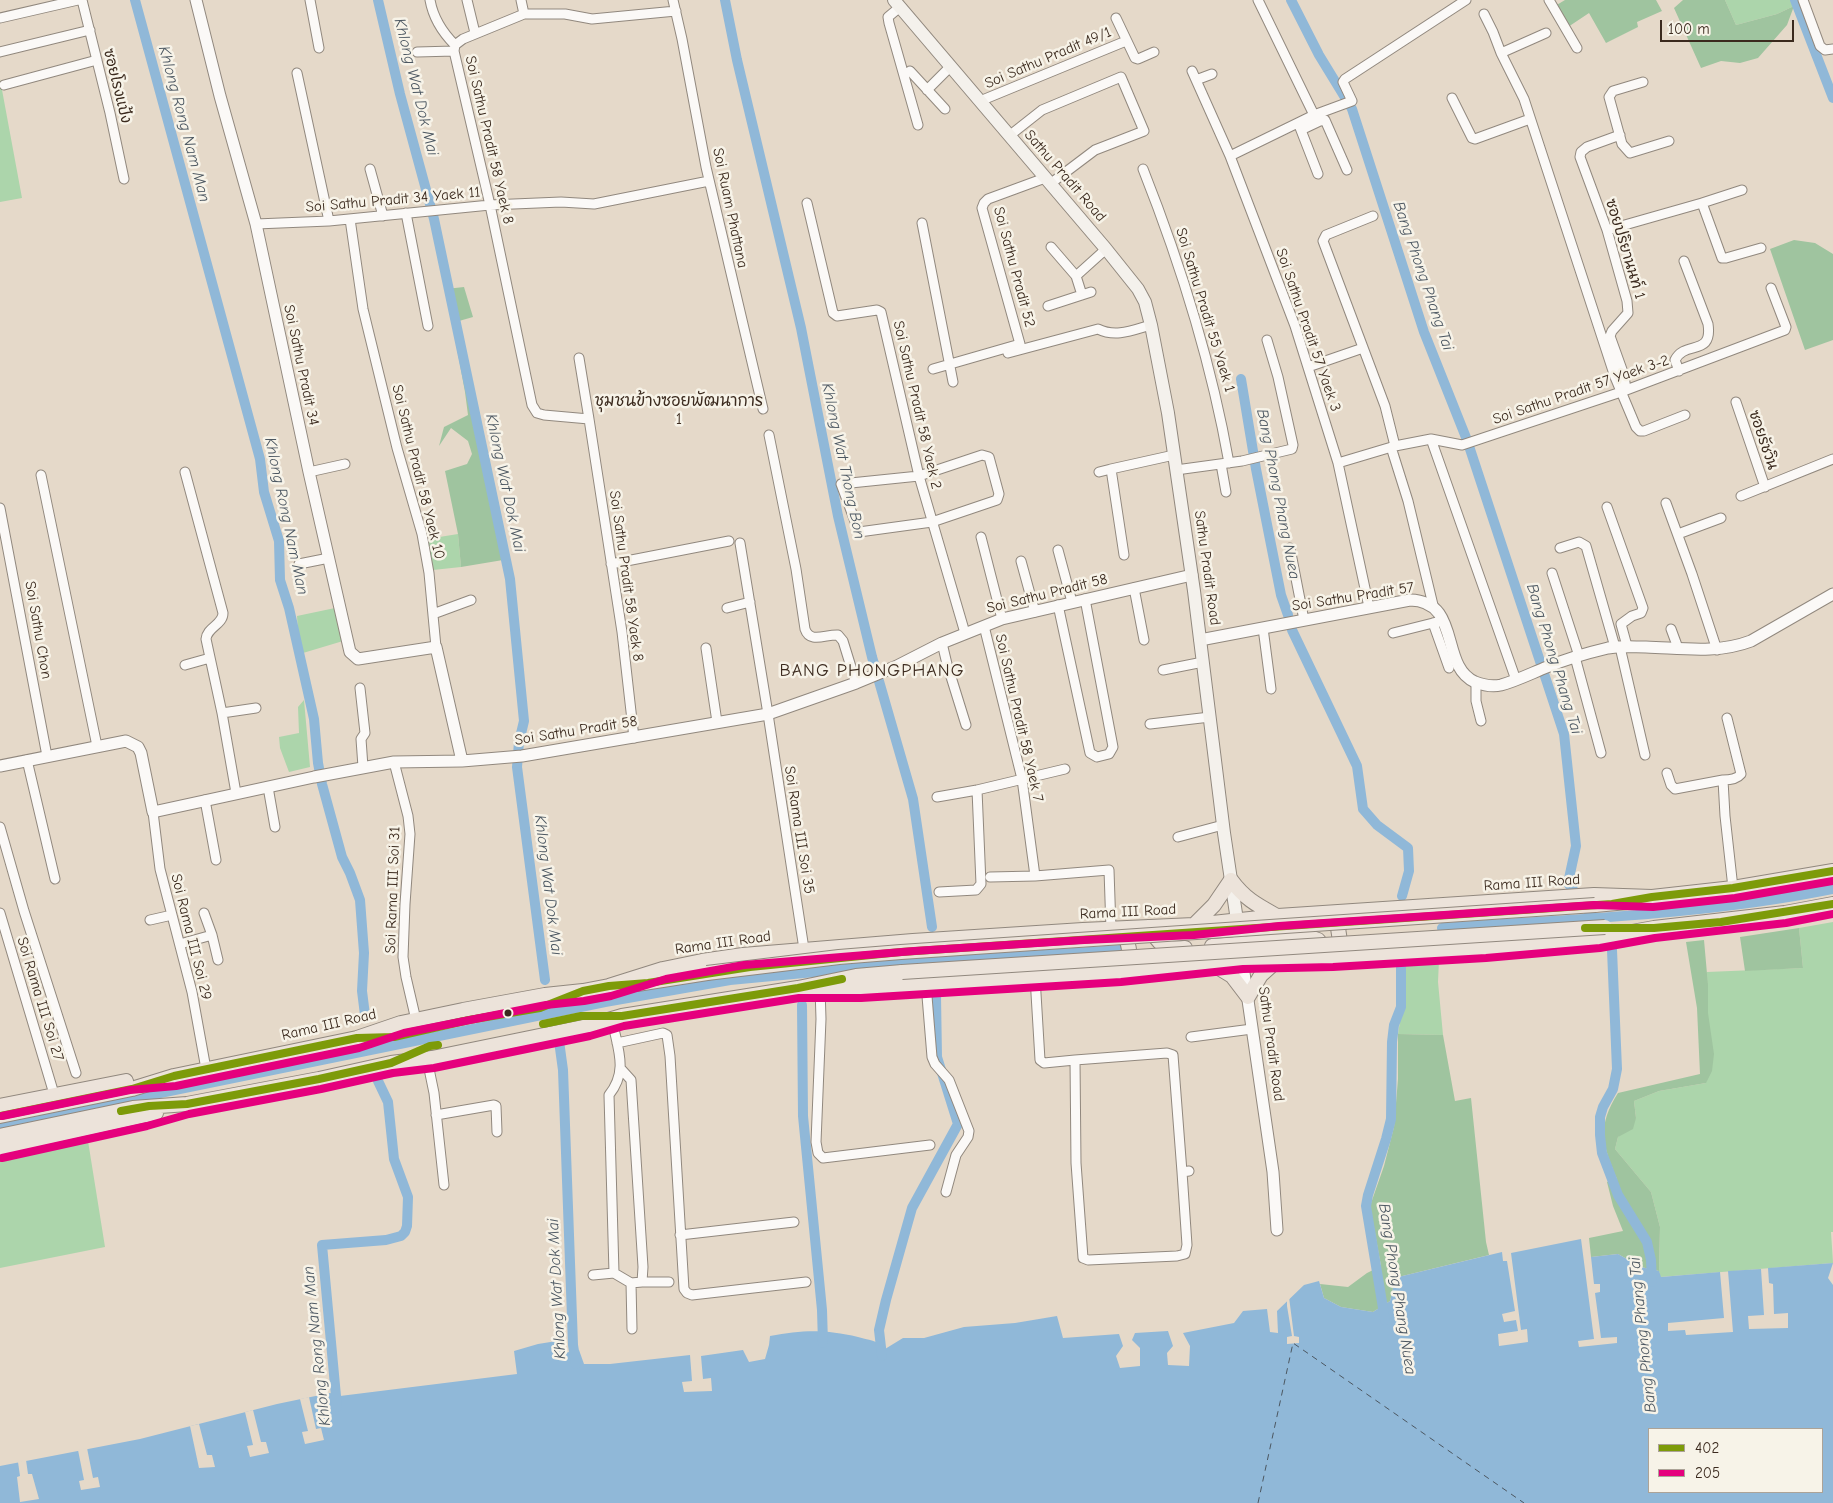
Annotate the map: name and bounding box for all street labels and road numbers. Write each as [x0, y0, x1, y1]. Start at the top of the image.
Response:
street label: Soi Sathu Pradit 49/1 [982, 23, 1114, 93]
street label: ซอยโรงแป้ง [99, 47, 135, 125]
street label: Soi Sathu Pradit 58 Yaek 8 [461, 54, 517, 226]
street label: Sathu Pradit Road [1020, 126, 1110, 226]
street label: Soi Ruam Phattana [708, 146, 752, 270]
street label: Soi Sathu Pradit 34 Yaek 11 [305, 183, 481, 217]
street label: ซอยปริยานนท์ 1 [1601, 197, 1649, 301]
street label: Soi Sathu Pradit 52 [989, 205, 1039, 329]
street label: Soi Sathu Pradit 55 Yaek 1 [1171, 226, 1239, 394]
street label: Soi Sathu Pradit 57 Yaek 3 [1272, 246, 1344, 414]
street label: Soi Sathu Pradit 34 [279, 303, 323, 427]
street label: Soi Sathu Pradit 58 Yaek 2 [889, 319, 945, 491]
street label: Soi Sathu Pradit 57 Yaek 3-2 [1490, 351, 1672, 429]
street label: Soi Sathu Pradit 58 Yaek 10 [388, 383, 448, 561]
street label: ซอยรัชวิน [1744, 408, 1782, 472]
street label: Soi Sathu Pradit 58 Yaek 8 [605, 489, 647, 663]
street label: Sathu Pradit Road [1190, 509, 1224, 627]
street label: Soi Sathu Pradit 58 [985, 570, 1109, 618]
street label: Soi Sathu Pradit 57 [1291, 578, 1415, 616]
street label: Soi Sathu Chon [21, 580, 55, 680]
street label: Soi Sathu Pradit 58 Yaek 7 [991, 632, 1047, 804]
street label: Soi Sathu Pradit 58 [513, 712, 639, 750]
street label: Soi Rama III Soi 35 [780, 765, 818, 895]
street label: Soi Rama III Soi 31 [382, 826, 404, 954]
street label: Rama III Road [1483, 871, 1581, 895]
street label: Soi Rama III Soi 29 [167, 872, 215, 1002]
street label: Rama III Road [1079, 900, 1177, 924]
street label: Rama III Road [674, 927, 772, 959]
street label: Soi Rama III Soi 27 [13, 935, 67, 1063]
street label: Sathu Pradit Road [1254, 985, 1288, 1103]
street label: Rama III Road [280, 1005, 378, 1045]

